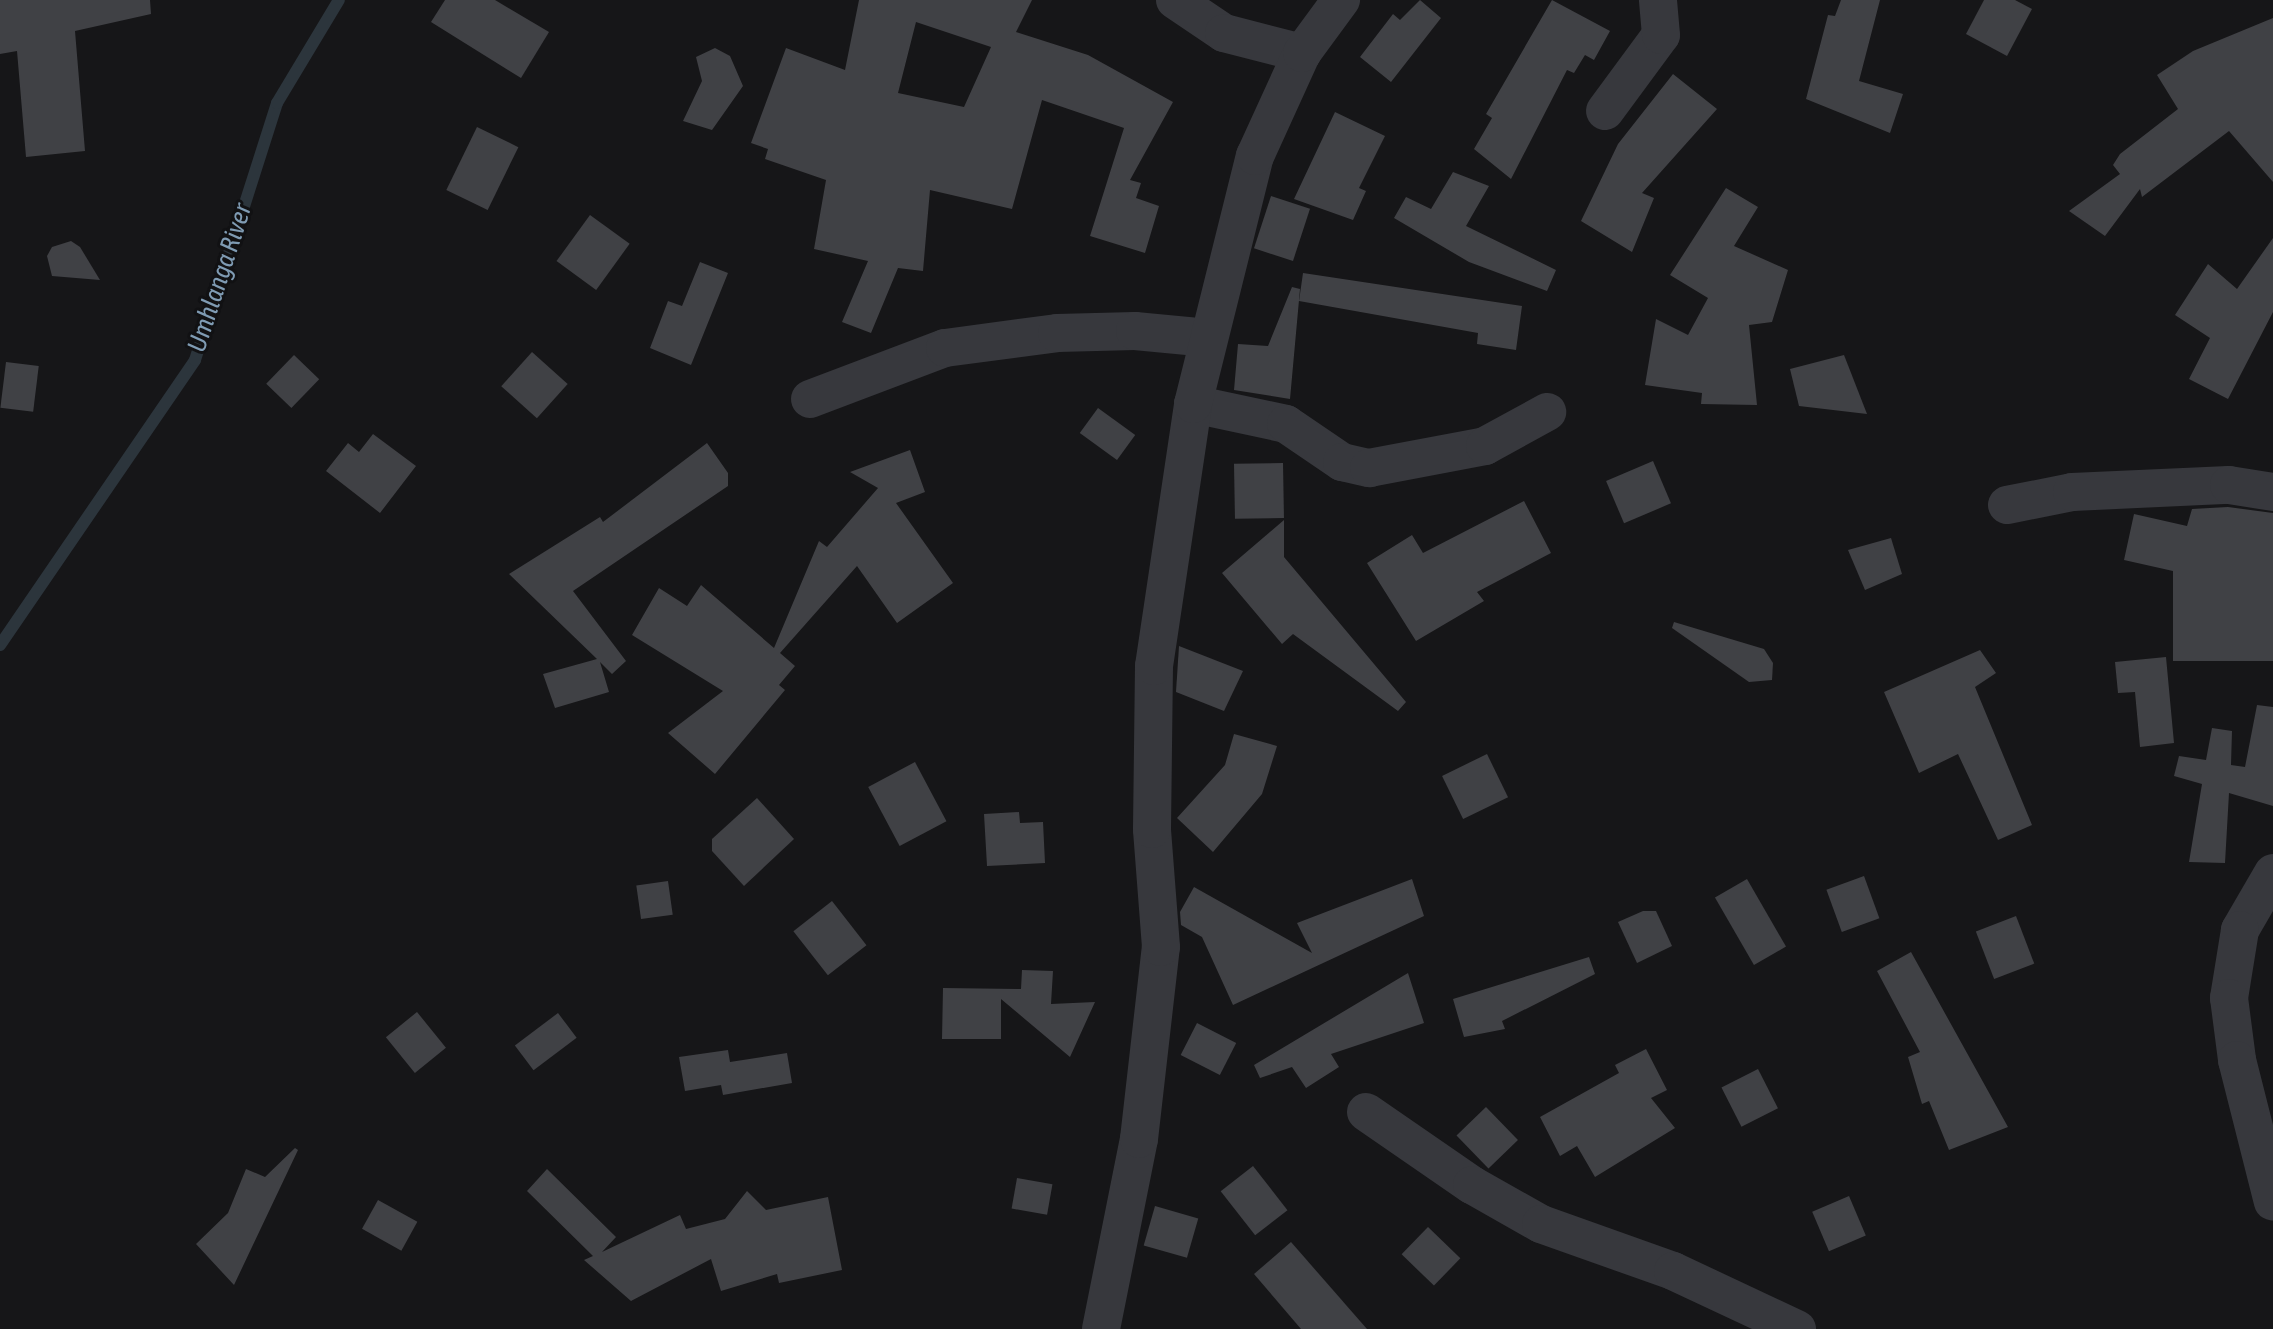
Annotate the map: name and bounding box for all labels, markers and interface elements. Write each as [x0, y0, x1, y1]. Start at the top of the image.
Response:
water label: Umhlanga River [181, 200, 259, 356]

